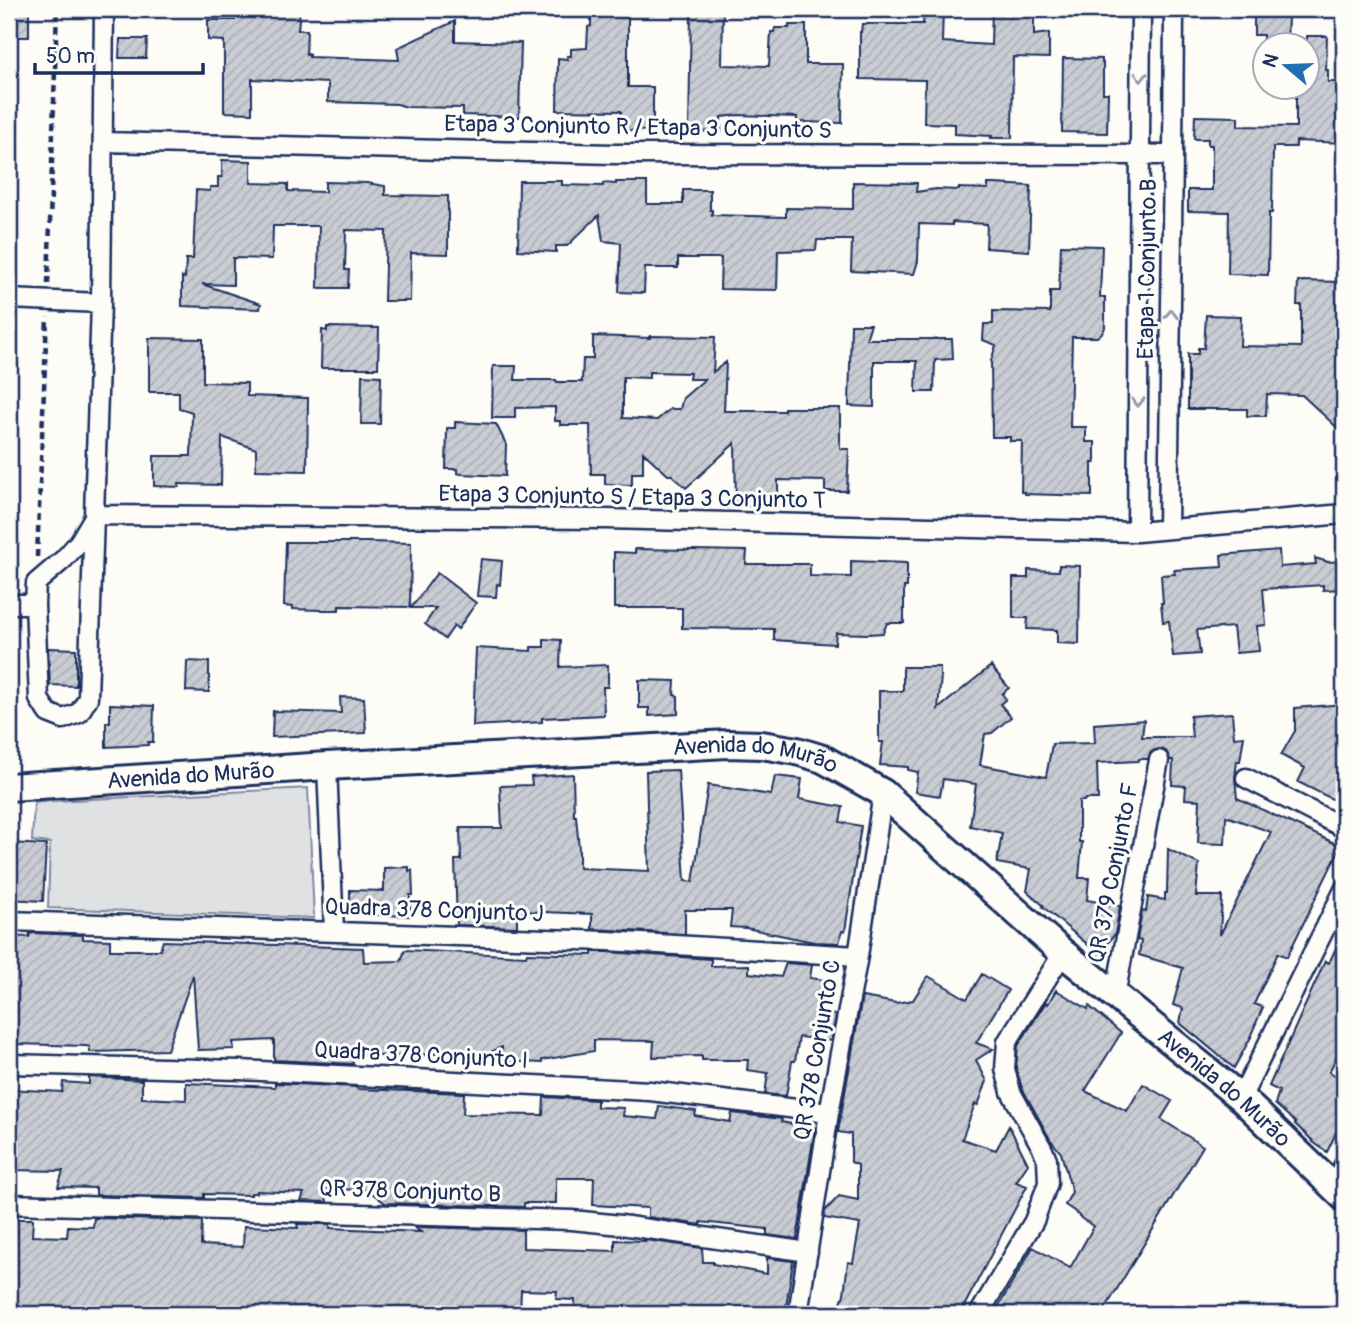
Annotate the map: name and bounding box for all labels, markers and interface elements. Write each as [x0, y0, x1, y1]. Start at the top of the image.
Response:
scale bar [35, 32, 203, 76]
north arrow [1252, 32, 1322, 102]
text: 50 m [46, 43, 95, 70]
text: N [1257, 51, 1284, 71]
one-way arrow [1133, 72, 1149, 83]
street label: Etapa 3 Conjunto R / Etapa 3 Conjunto S [444, 109, 832, 145]
street label: Etapa 1 Conjunto B [1131, 178, 1163, 360]
one-way arrow [1163, 308, 1179, 319]
one-way arrow [1130, 398, 1146, 408]
street label: Etapa 3 Conjunto S / Etapa 3 Conjunto T [438, 479, 826, 515]
street label: Avenida do Murão [672, 729, 844, 779]
street label: Avenida do Murão [106, 755, 275, 795]
street label: QR 379 Conjunto F [1081, 780, 1145, 966]
street label: Quadra 378 Conjunto J [324, 892, 544, 928]
street label: QR 378 Conjunto C [787, 957, 847, 1143]
street label: Avenida do Murão [1152, 1022, 1298, 1153]
street label: Quadra 378 Conjunto I [313, 1035, 529, 1075]
street label: QR 378 Conjunto B [319, 1173, 501, 1209]

